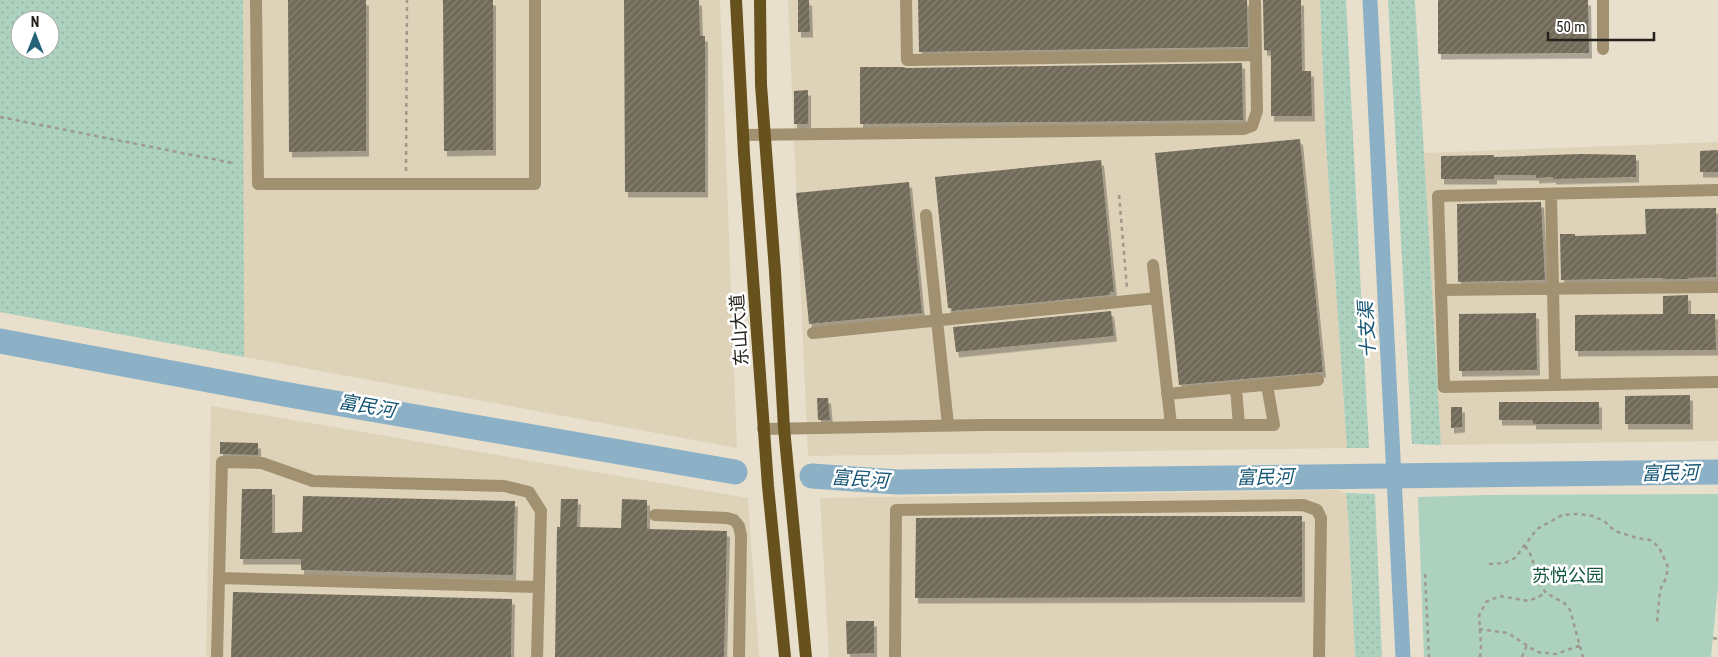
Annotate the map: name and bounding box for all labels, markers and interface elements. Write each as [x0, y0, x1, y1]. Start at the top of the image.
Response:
north arrow [10, 10, 60, 60]
scale bar [1548, 10, 1654, 42]
text: N [31, 14, 39, 30]
text: 50 m [1556, 18, 1586, 36]
street label: 东山大道 [726, 293, 752, 367]
water label: 十支渠 [1354, 298, 1380, 359]
water label: 富民河 [337, 390, 401, 423]
water label: 富民河 [1641, 461, 1703, 485]
water label: 富民河 [1236, 465, 1298, 489]
water label: 富民河 [831, 466, 893, 493]
park label: 苏悦公园 [1532, 565, 1604, 586]

